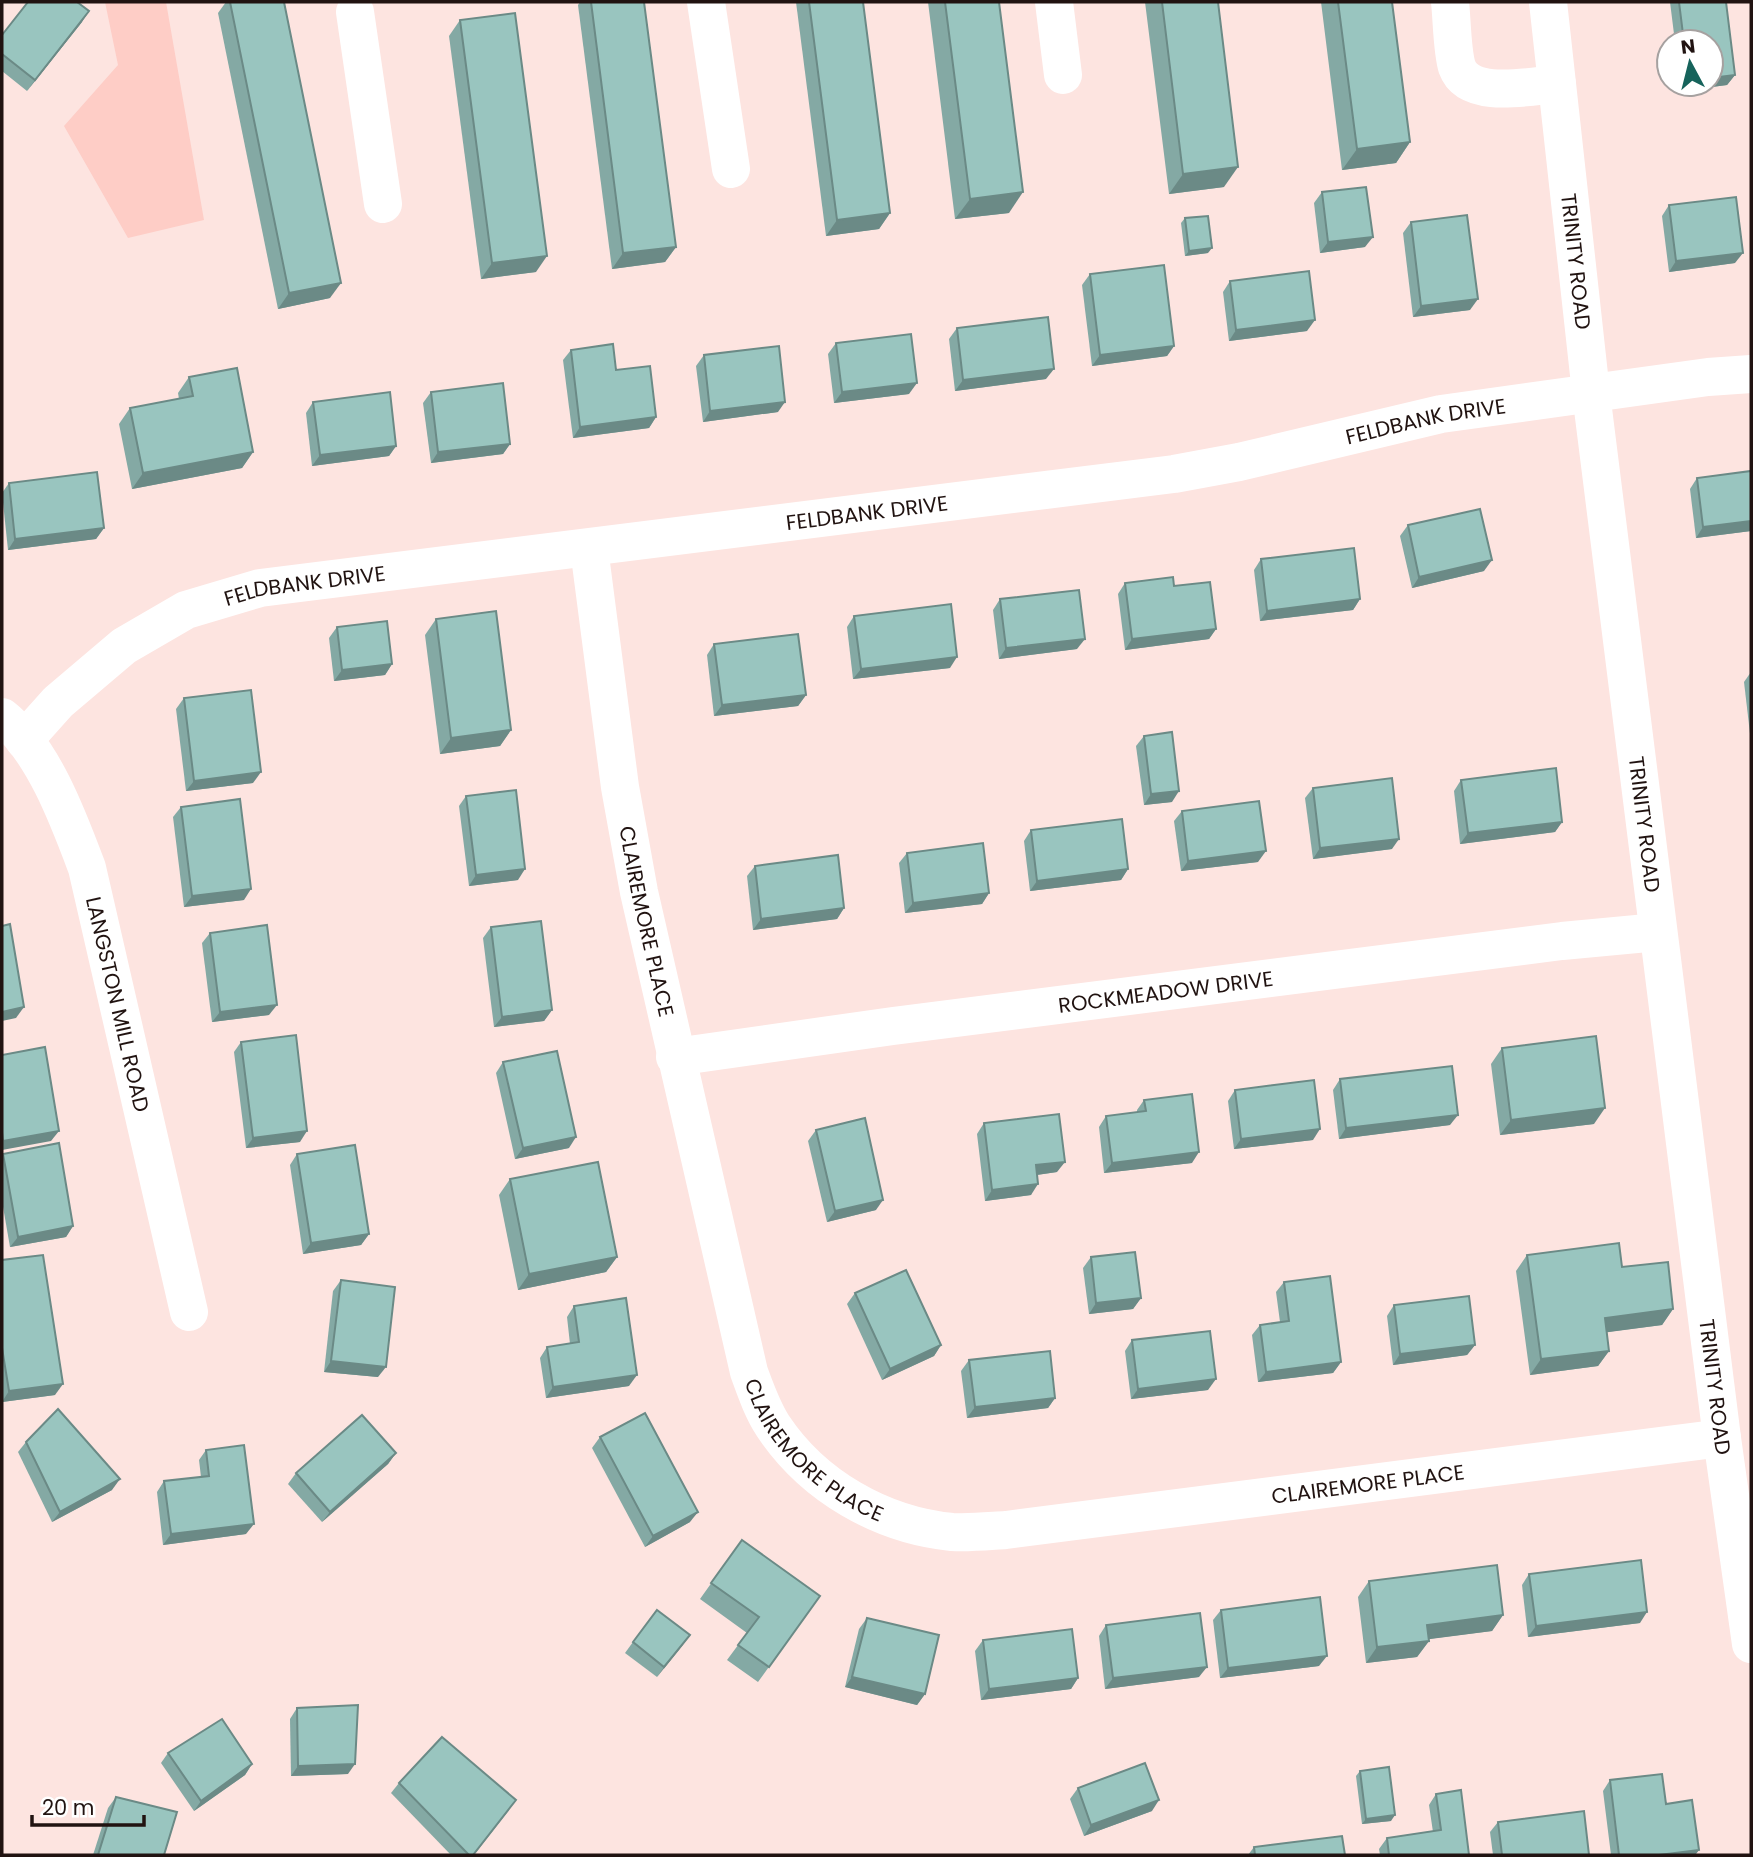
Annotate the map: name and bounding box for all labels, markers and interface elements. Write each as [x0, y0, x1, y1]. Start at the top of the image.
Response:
north arrow [1655, 28, 1725, 98]
text: N [1679, 32, 1697, 61]
street label: TRINITY ROAD [1555, 192, 1598, 331]
street label: FELDBANK DRIVE [1342, 391, 1508, 451]
street label: FELDBANK DRIVE [784, 488, 950, 537]
street label: FELDBANK DRIVE [220, 558, 387, 612]
street label: TRINITY ROAD [1622, 755, 1668, 894]
street label: CLAIREMORE PLACE [613, 824, 682, 1019]
street label: LANGSTON MILL ROAD [80, 894, 157, 1115]
street label: ROCKMEADOW DRIVE [1056, 963, 1275, 1019]
street label: TRINITY ROAD [1693, 1317, 1739, 1457]
street label: CLAIREMORE PLACE [738, 1374, 888, 1528]
street label: CLAIREMORE PLACE [1270, 1457, 1466, 1510]
scale bar [32, 1784, 144, 1828]
text: 20 m [42, 1793, 95, 1822]

